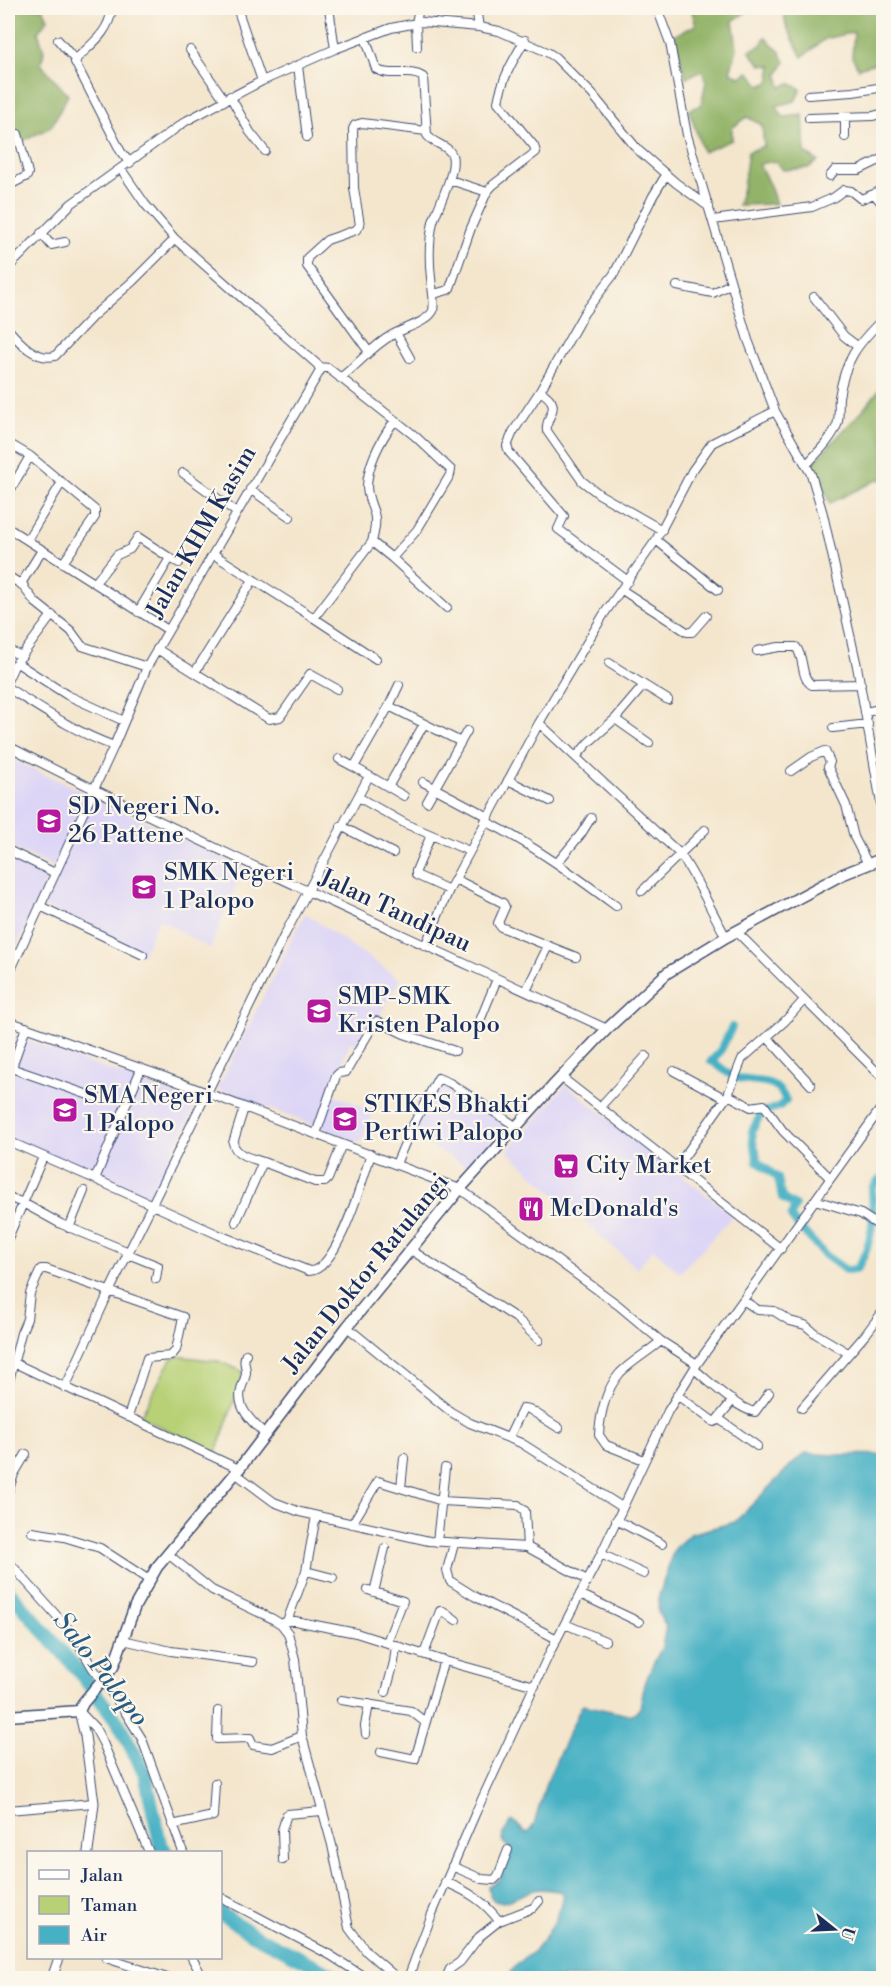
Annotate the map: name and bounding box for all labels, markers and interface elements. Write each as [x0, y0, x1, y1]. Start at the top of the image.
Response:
street label: Jalan KHM Kasim [140, 441, 263, 624]
place label: SD Negeri No. 26 Pattene [68, 792, 220, 850]
school or university icon: SD Negeri No. 26 Pattene [34, 806, 64, 836]
place label: SMK Negeri 1 Palopo [164, 858, 294, 916]
street label: Jalan Tandipau [313, 862, 476, 959]
school or university icon: SMK Negeri 1 Palopo [129, 872, 159, 902]
place label: SMP-SMK Kristen Palopo [338, 982, 500, 1040]
school or university icon: SMP-SMK Kristen Palopo [304, 996, 334, 1026]
place label: SMA Negeri 1 Palopo [84, 1081, 213, 1139]
place label: STIKES Bhakti Pertiwi Palopo [364, 1090, 529, 1148]
school or university icon: SMA Negeri 1 Palopo [50, 1095, 80, 1125]
school or university icon: STIKES Bhakti Pertiwi Palopo [330, 1104, 360, 1134]
supermarket icon: City Market [551, 1151, 581, 1181]
place label: City Market [586, 1151, 712, 1181]
street label: Jalan Doktor Ratulangi [276, 1167, 456, 1380]
restaurant icon: McDonald's [516, 1194, 546, 1224]
place label: McDonald's [550, 1194, 679, 1224]
water label: Salo Palopo [46, 1605, 156, 1733]
legend [27, 1851, 222, 1959]
text: Jalan [80, 1864, 123, 1887]
text: Taman [81, 1894, 138, 1917]
north arrow [804, 1899, 864, 1959]
text: Air [80, 1924, 107, 1947]
text: U [836, 1924, 859, 1943]

